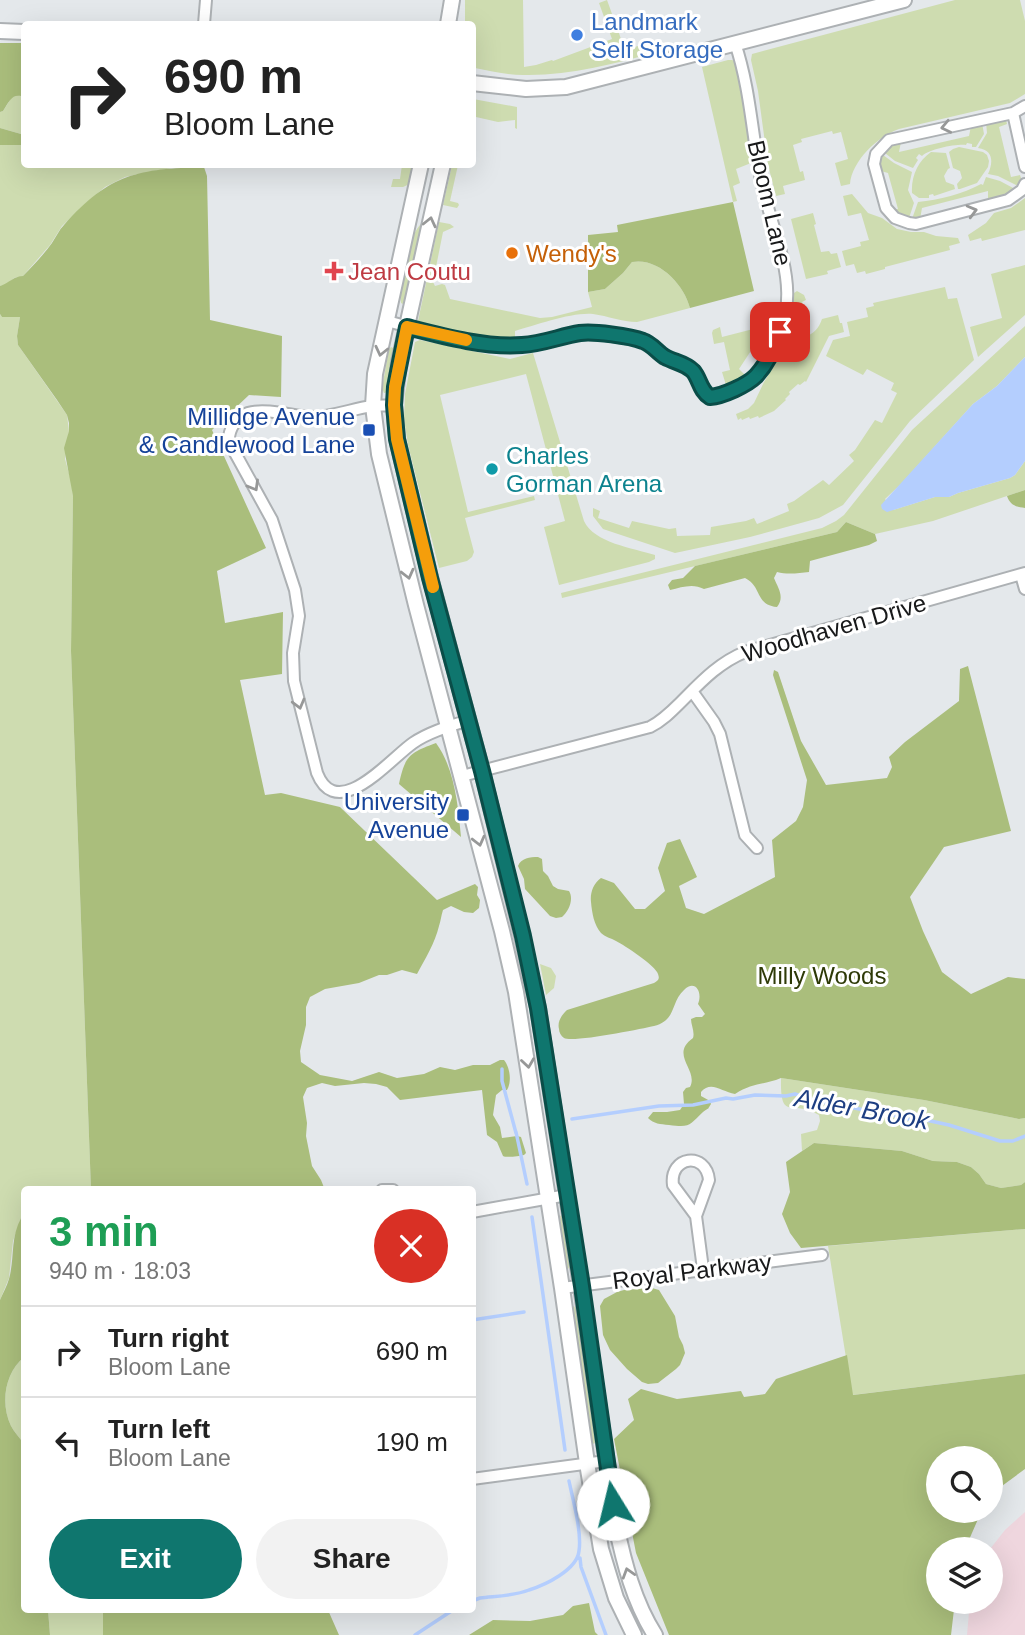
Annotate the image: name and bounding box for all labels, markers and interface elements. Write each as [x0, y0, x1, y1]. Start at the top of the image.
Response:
place label: Landmark Self Storage [591, 8, 723, 63]
marker: Landmark Self Storage [569, 27, 585, 43]
icon: right [49, 49, 140, 140]
text: 690 m [164, 49, 303, 103]
text: Bloom Lane [164, 106, 335, 142]
one-way arrow [940, 119, 952, 134]
street label: Bloom Lane [742, 138, 798, 268]
one-way arrow [966, 205, 978, 219]
one-way arrow [422, 216, 436, 228]
place label: Wendy's [526, 240, 617, 267]
marker: Wendy's [504, 245, 520, 261]
place label: Jean Coutu [348, 258, 471, 285]
marker: Jean Coutu [326, 263, 342, 279]
pin [750, 302, 810, 362]
icon: arrive [761, 313, 799, 351]
one-way arrow [374, 345, 389, 357]
place label: Millidge Avenue & Candlewood Lane [139, 403, 355, 458]
marker: Millidge Avenue & Candlewood Lane [361, 422, 377, 438]
place label: Charles Gorman Arena [506, 442, 663, 497]
marker: Charles Gorman Arena [484, 461, 500, 477]
one-way arrow [245, 479, 258, 492]
one-way arrow [400, 568, 414, 580]
street label: Woodhaven Drive [739, 589, 929, 667]
one-way arrow [291, 698, 305, 710]
place label: University Avenue [344, 788, 449, 843]
marker: University Avenue [455, 807, 471, 823]
one-way arrow [471, 835, 485, 847]
park label: Milly Woods [758, 962, 886, 989]
one-way arrow [520, 1057, 535, 1069]
water label: Alder Brook [791, 1082, 933, 1136]
text: 3 min [49, 1208, 159, 1255]
button: close [374, 1209, 448, 1283]
street label: Royal Parkway [611, 1248, 773, 1294]
text: 940 m · 18:03 [49, 1258, 191, 1284]
text: Turn right [108, 1323, 229, 1353]
icon: right [49, 1333, 87, 1371]
text: 690 m [376, 1336, 448, 1366]
text: Bloom Lane [108, 1354, 231, 1380]
text: Turn left [108, 1414, 210, 1444]
icon: left [49, 1424, 87, 1462]
text: 190 m [376, 1427, 448, 1457]
text: Bloom Lane [108, 1445, 231, 1471]
map controls [926, 1446, 1003, 1614]
button: search [926, 1446, 1003, 1523]
position arrow [576, 1467, 650, 1541]
button: Exit [49, 1519, 242, 1599]
button: Share [256, 1519, 448, 1599]
button: layers [926, 1537, 1003, 1614]
one-way arrow [622, 1567, 636, 1579]

